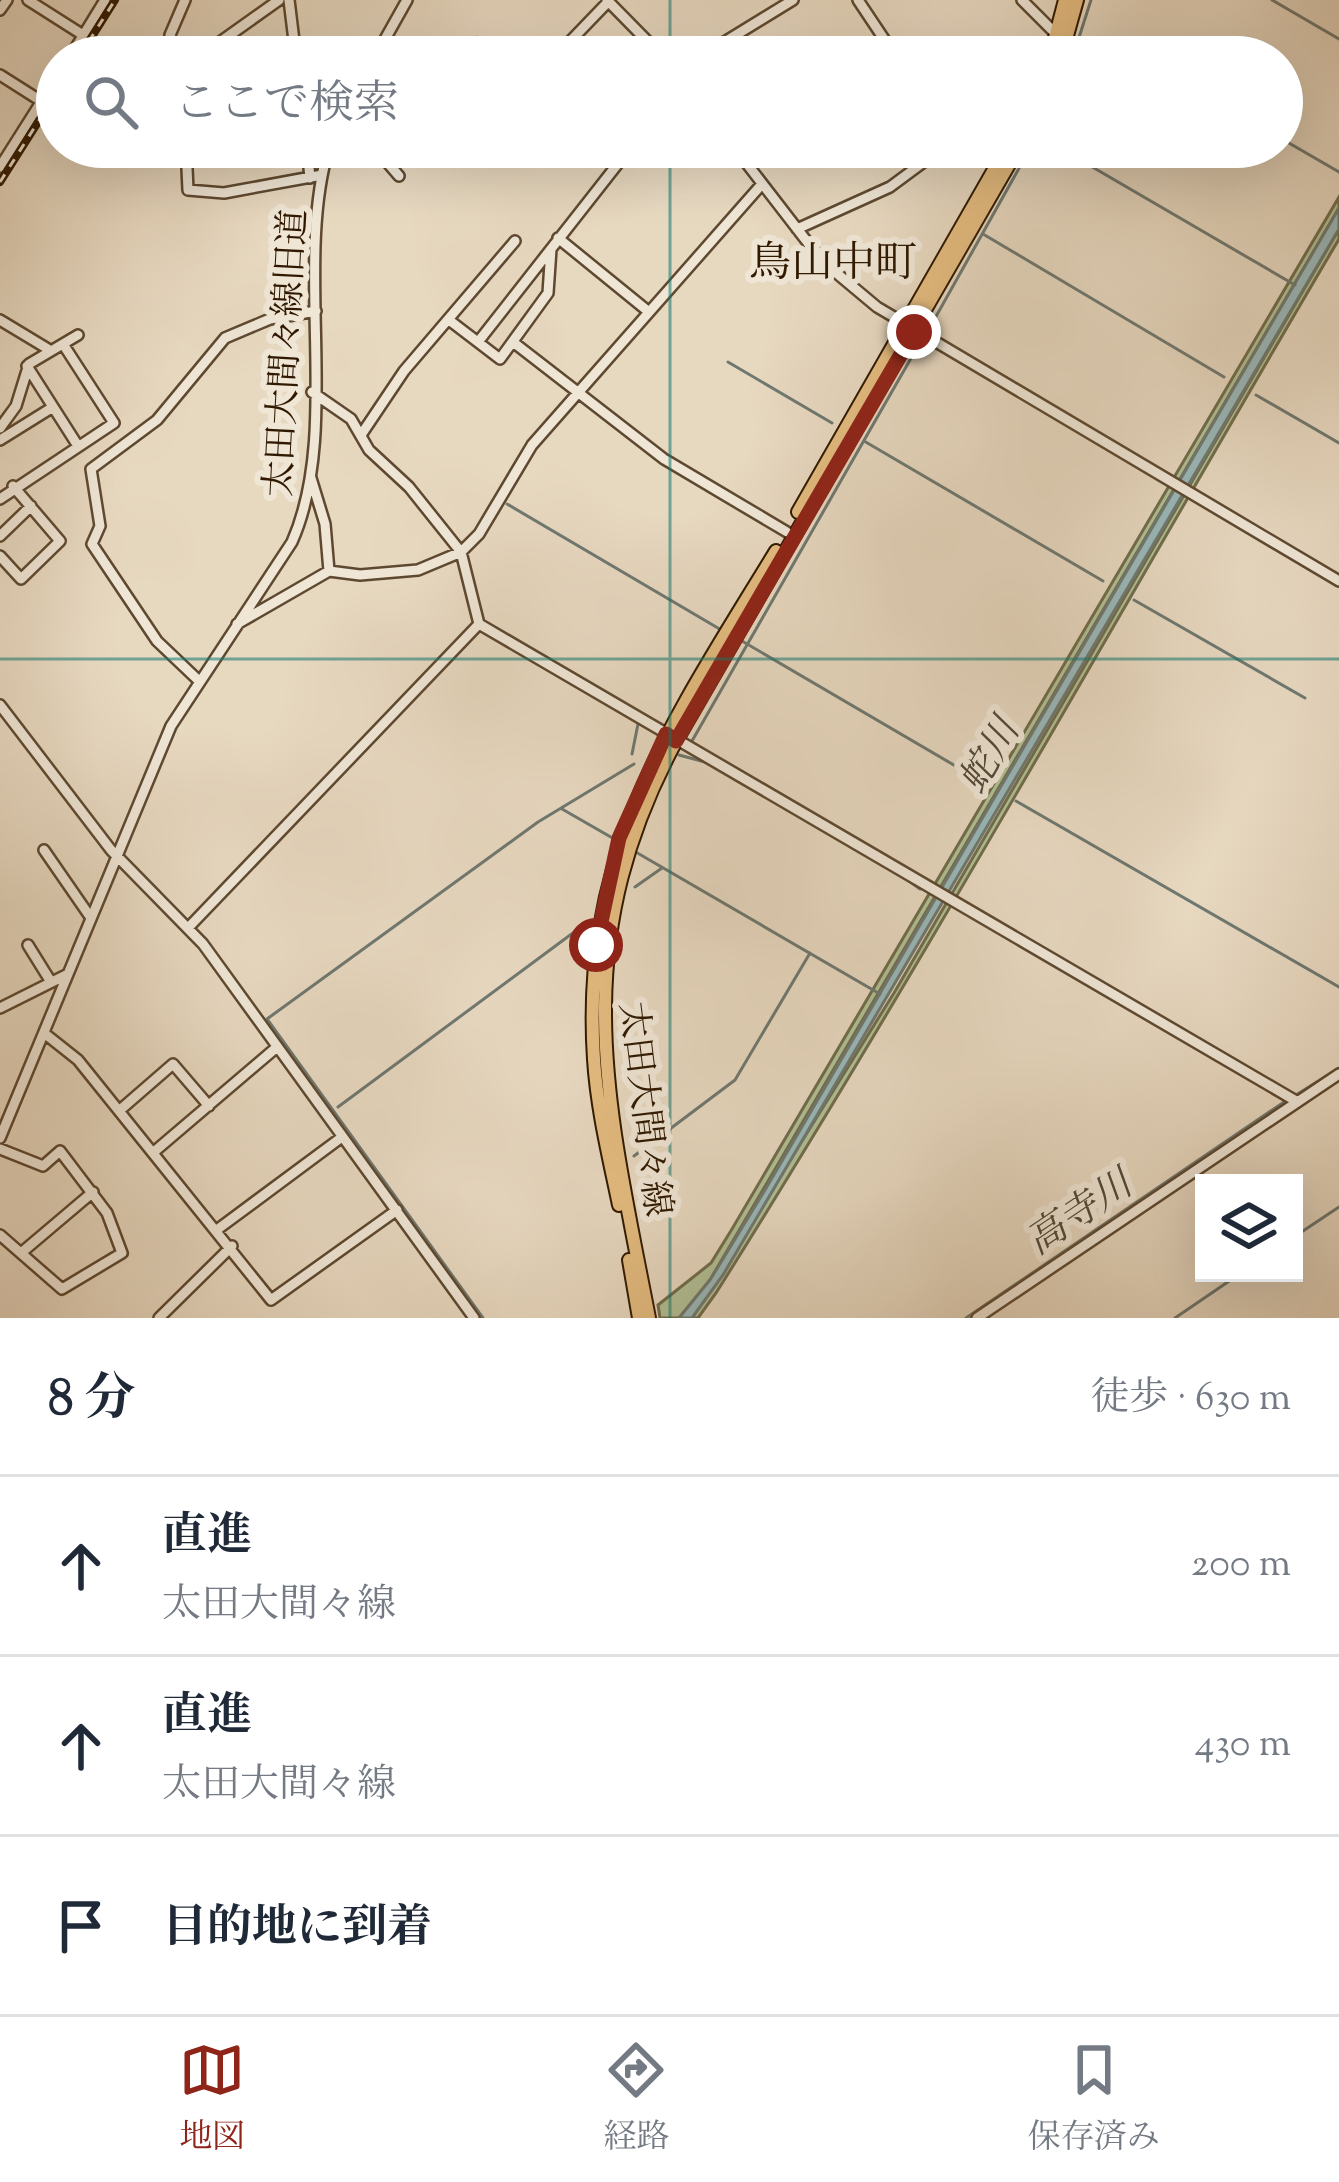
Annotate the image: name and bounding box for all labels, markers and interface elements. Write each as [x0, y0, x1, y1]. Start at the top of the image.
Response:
search box [36, 36, 1303, 168]
icon: search [78, 69, 144, 135]
text: ここで検索 [174, 74, 399, 139]
street label: 太田大間々線旧道 [254, 208, 321, 498]
district label: 鳥山中町 [749, 236, 917, 296]
route end [887, 305, 941, 359]
water label: 蛇川 [949, 706, 1038, 805]
route start [569, 918, 623, 972]
street label: 太田大間々線 [604, 999, 682, 1220]
water label: 高寺川 [1017, 1157, 1148, 1271]
map controls [1195, 1174, 1303, 1282]
button: layers [1195, 1174, 1303, 1282]
text: 8 分 [48, 1365, 135, 1438]
text: 徒歩 · 630 m [1091, 1372, 1291, 1428]
text: 直進 [162, 1506, 252, 1571]
icon: ahead [48, 1533, 114, 1599]
text: 200 m [1191, 1538, 1291, 1594]
text: 太田大間々線 [162, 1579, 396, 1635]
text: 直進 [162, 1686, 252, 1751]
icon: ahead [48, 1713, 114, 1779]
text: 430 m [1195, 1718, 1291, 1774]
text: 太田大間々線 [162, 1759, 396, 1815]
icon: arrive [48, 1893, 114, 1959]
text: 目的地に到着 [162, 1898, 432, 1963]
tab: 地図 [179, 2037, 245, 2163]
tab: 経路 [603, 2037, 669, 2163]
tab: 保存済み [1028, 2037, 1160, 2163]

